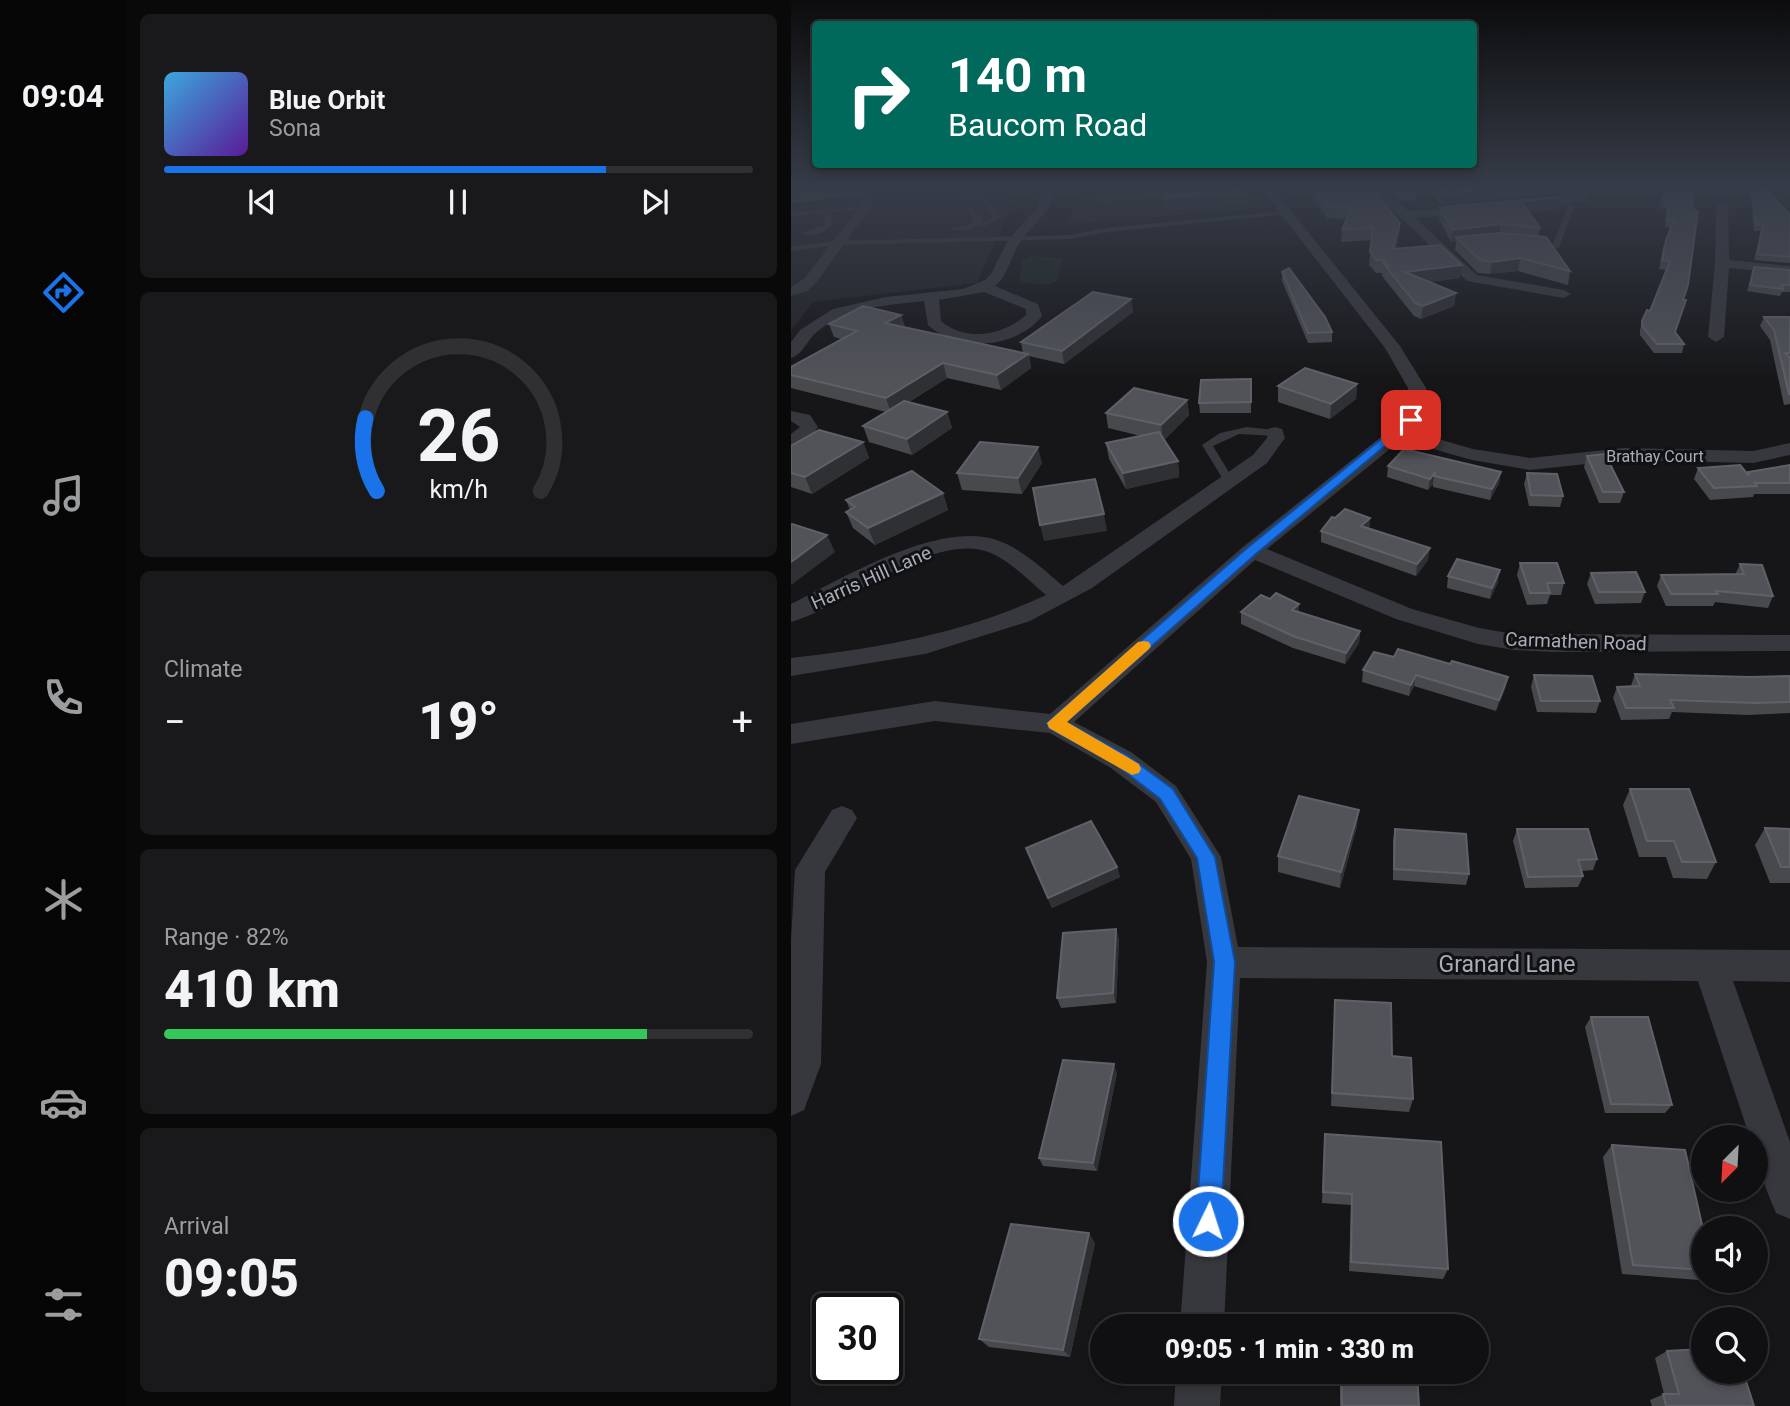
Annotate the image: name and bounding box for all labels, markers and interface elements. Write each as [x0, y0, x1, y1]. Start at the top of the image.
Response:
text: 140 m [948, 47, 1087, 104]
icon: right [833, 49, 924, 140]
text: 09:04 [22, 77, 104, 115]
text: Blue Orbit [269, 85, 385, 115]
text: Baucom Road [948, 106, 1147, 144]
text: Sona [269, 115, 321, 142]
icon: previous [243, 183, 281, 221]
icon: pause [439, 183, 477, 221]
icon: next [636, 183, 674, 221]
icon: directions [39, 268, 88, 317]
pin [1381, 390, 1441, 450]
text: 26 [417, 393, 500, 479]
icon: arrive [1392, 401, 1430, 439]
street label: Brathay Court [1606, 447, 1704, 466]
icon: music [39, 471, 88, 520]
text: km/h [429, 474, 488, 503]
street label: Harris Hill Lane [808, 541, 935, 614]
street label: Carmathen Road [1505, 628, 1647, 655]
text: Climate [164, 656, 243, 683]
icon: phone [39, 673, 88, 722]
text: 19° [418, 691, 499, 752]
text: − [164, 700, 186, 744]
text: + [731, 700, 753, 744]
icon: climate [39, 875, 88, 924]
text: Range · 82% [164, 924, 289, 951]
street label: Granard Lane [1439, 951, 1575, 978]
text: 410 km [164, 959, 340, 1020]
icon: car [39, 1078, 88, 1127]
north arrow [1691, 1125, 1767, 1202]
map controls [1691, 1125, 1768, 1384]
position arrow [1171, 1184, 1245, 1258]
text: Arrival [164, 1213, 229, 1240]
button: sound [1691, 1216, 1768, 1293]
text: 09:05 [164, 1248, 299, 1309]
icon: filters [39, 1280, 88, 1329]
speed limit sign: 30 [812, 1293, 903, 1384]
button: search [1691, 1307, 1768, 1384]
text: 09:05 · 1 min · 330 m [1165, 1334, 1414, 1364]

